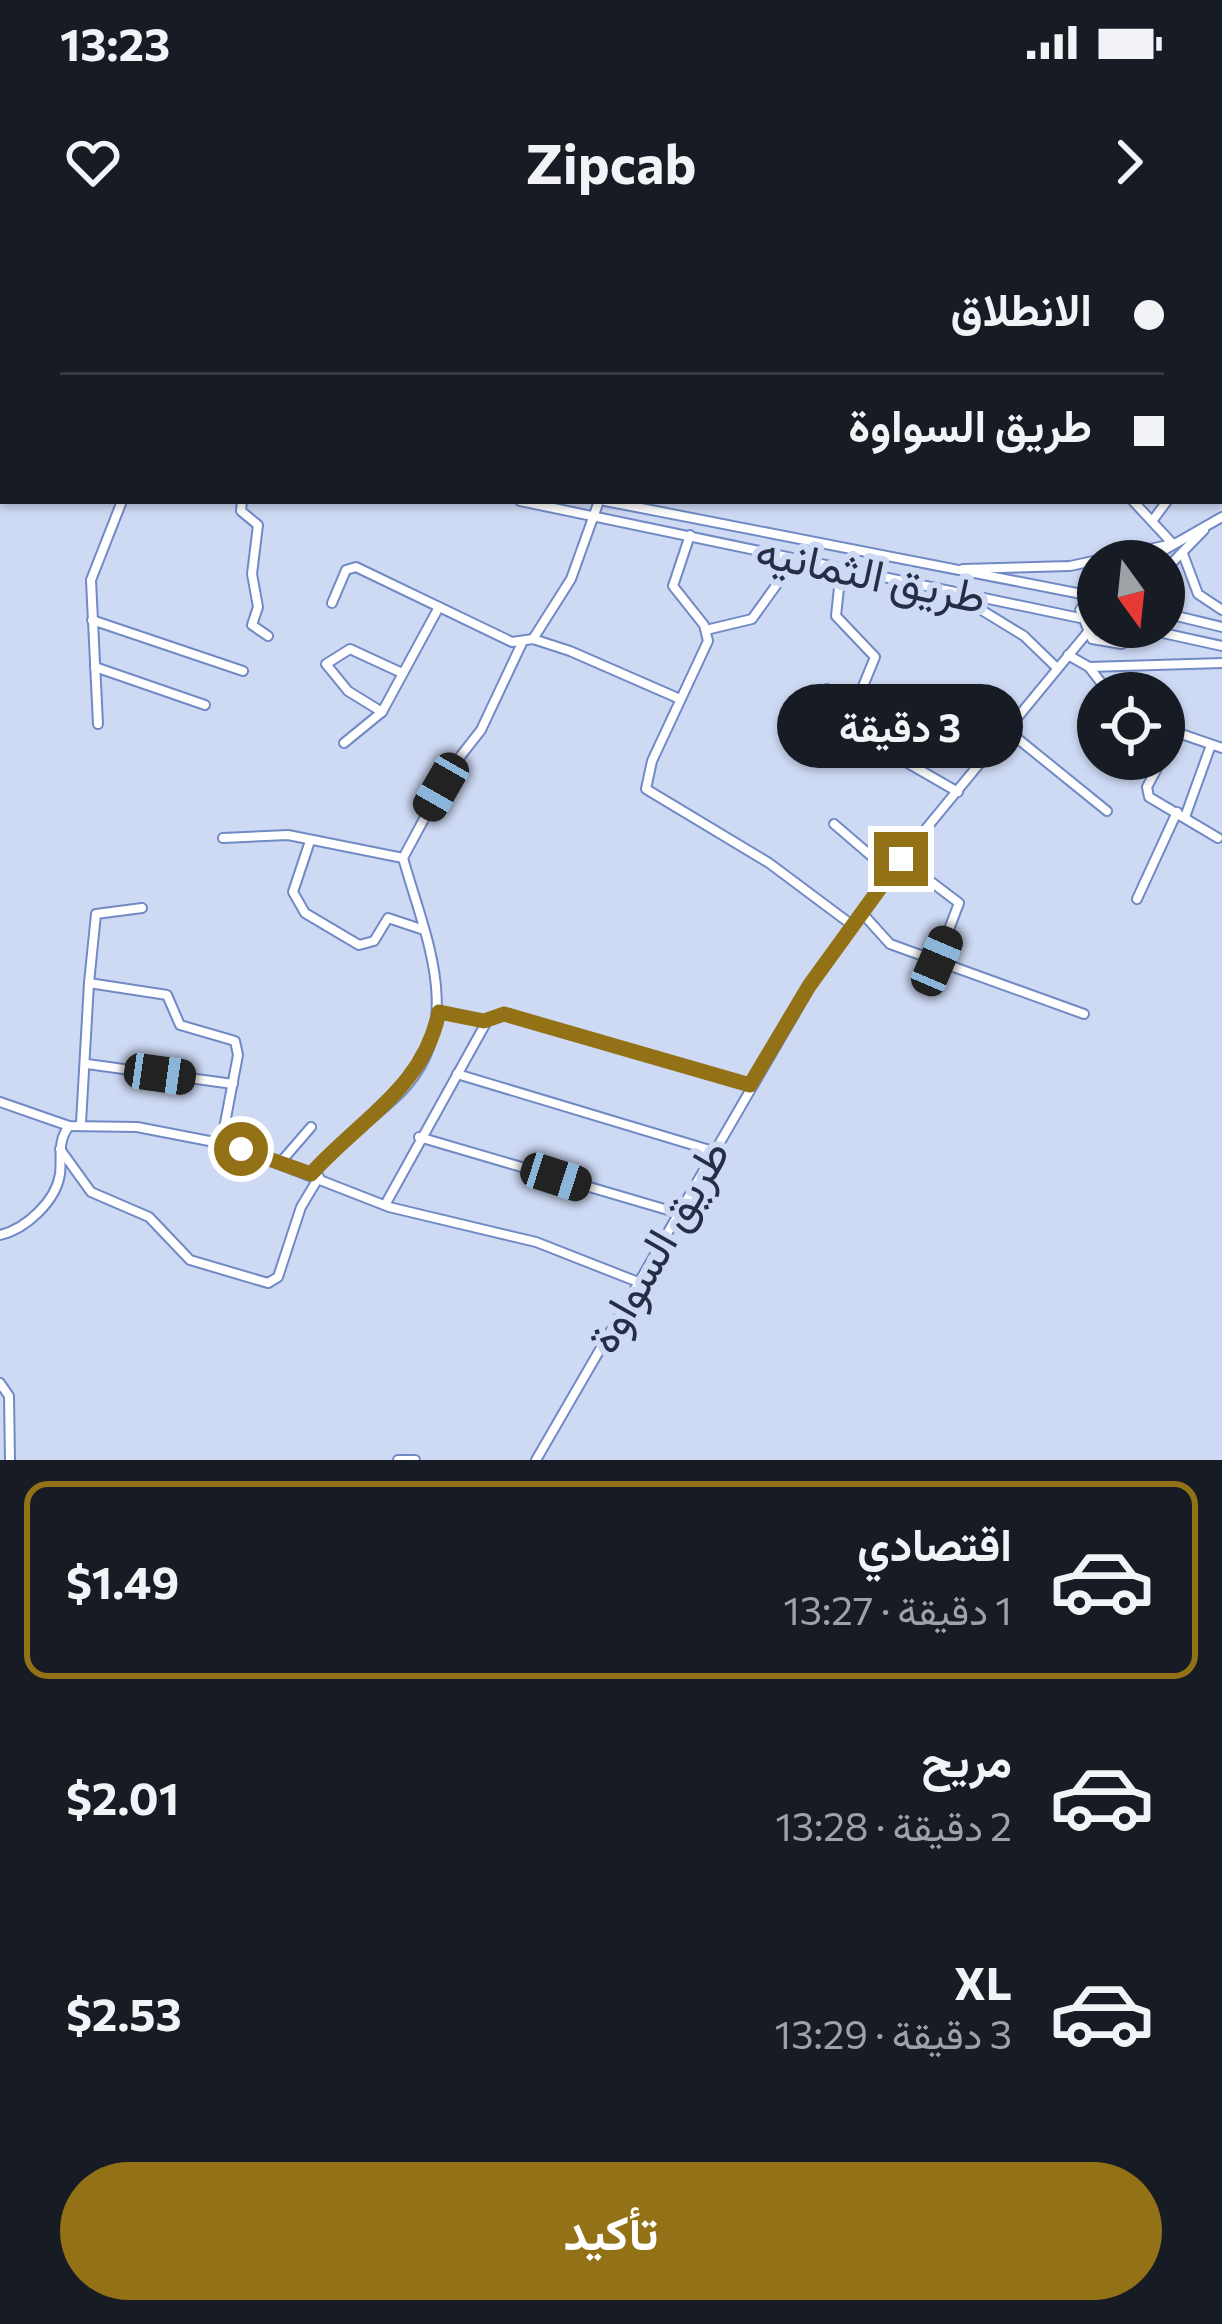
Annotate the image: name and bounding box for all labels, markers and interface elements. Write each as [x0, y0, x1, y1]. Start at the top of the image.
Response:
text: 13:23 [60, 15, 170, 70]
icon: heart [60, 129, 126, 195]
text: Zipcab [526, 129, 696, 195]
icon: forward [1096, 129, 1162, 195]
text: الانطلاق [951, 280, 1092, 335]
text: طريق السواوة [848, 396, 1092, 451]
street label: طريق الثمانيه [751, 520, 991, 626]
north arrow [1077, 540, 1185, 648]
map controls [1077, 540, 1185, 780]
button: locate [1077, 672, 1185, 780]
callout: 3 دقيقة [778, 685, 1024, 769]
text: 3 دقيقة [839, 702, 961, 750]
car [407, 747, 475, 827]
route end [874, 832, 928, 886]
car [906, 921, 968, 1001]
car [122, 1051, 198, 1097]
route start [214, 1122, 268, 1176]
street label: طريق السواوة [573, 1128, 741, 1363]
car [516, 1149, 596, 1205]
text: اقتصادي [857, 1515, 1012, 1570]
icon: car [1048, 1526, 1156, 1634]
text: $1.49 [66, 1553, 179, 1608]
text: 1 دقيقة · 13:27 [783, 1585, 1012, 1633]
text: مريح [921, 1731, 1012, 1786]
icon: car [1048, 1742, 1156, 1850]
text: $2.01 [66, 1769, 179, 1824]
text: 2 دقيقة · 13:28 [775, 1801, 1012, 1849]
text: XL [954, 1954, 1012, 2009]
icon: car [1048, 1958, 1156, 2066]
text: $2.53 [66, 1985, 182, 2040]
text: 3 دقيقة · 13:29 [775, 2009, 1012, 2057]
button: تأكيد [60, 2162, 1162, 2300]

